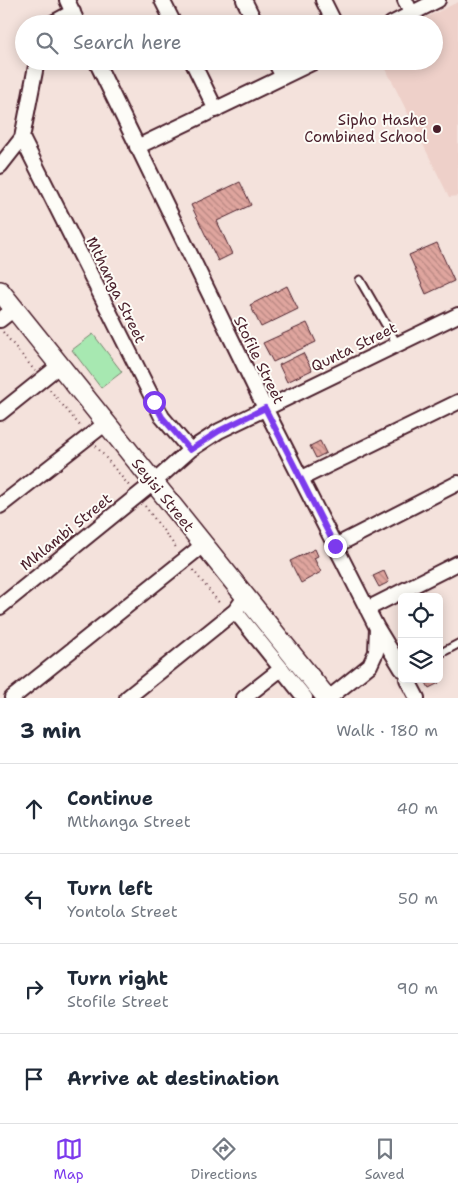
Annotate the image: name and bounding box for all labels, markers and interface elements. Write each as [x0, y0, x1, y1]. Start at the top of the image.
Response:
search box [15, 15, 443, 70]
icon: search [33, 29, 61, 57]
text: Search here [73, 30, 182, 55]
place label: Sipho Hashe Combined School [304, 110, 427, 147]
marker: Sipho Hashe Combined School [431, 123, 443, 135]
street label: Mthanga Street [82, 234, 150, 346]
street label: Stofile Street [229, 313, 289, 407]
street label: Qunta Street [308, 318, 400, 376]
route start [143, 391, 166, 414]
street label: Seyisi Street [127, 454, 199, 536]
street label: Mhlambi Street [16, 489, 116, 575]
route end [324, 535, 347, 558]
map controls [398, 593, 443, 683]
button: locate [398, 593, 443, 638]
button: layers [398, 638, 443, 683]
text: 3 min [20, 717, 81, 745]
text: Walk · 180 m [336, 720, 438, 741]
text: Continue [67, 786, 153, 811]
icon: ahead [20, 795, 48, 823]
text: 40 m [396, 798, 438, 819]
text: Mthanga Street [67, 811, 191, 832]
text: Turn left [67, 876, 153, 901]
icon: left [20, 885, 48, 913]
text: 50 m [398, 888, 438, 909]
text: Yontola Street [67, 901, 178, 922]
text: Turn right [67, 966, 168, 991]
icon: right [20, 975, 48, 1003]
text: 90 m [397, 978, 438, 999]
text: Stofile Street [67, 991, 169, 1012]
icon: arrive [20, 1065, 48, 1093]
text: Arrive at destination [67, 1066, 279, 1091]
tab: Map [54, 1135, 84, 1183]
tab: Directions [191, 1135, 257, 1183]
tab: Saved [365, 1135, 404, 1183]

